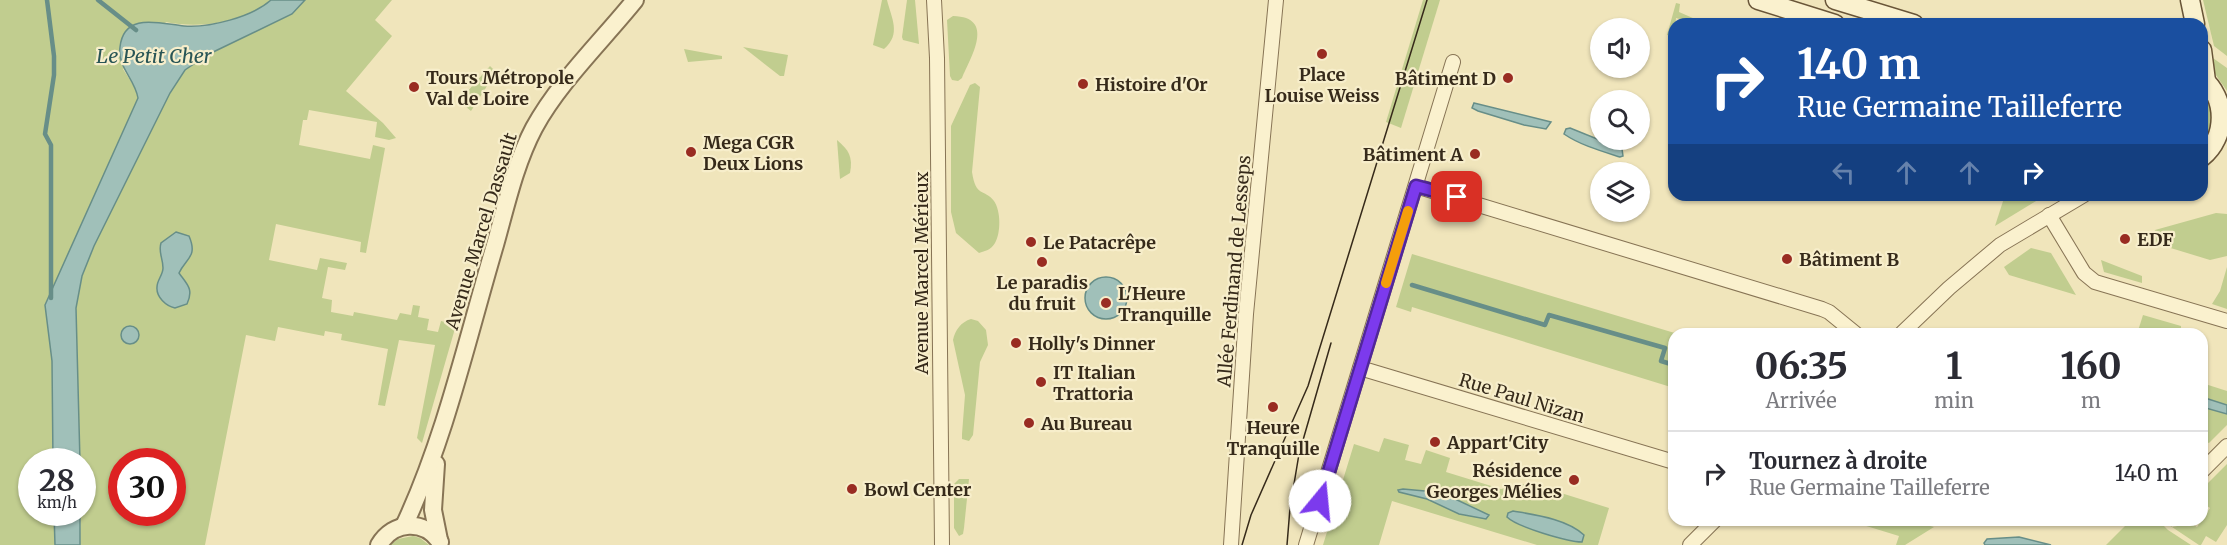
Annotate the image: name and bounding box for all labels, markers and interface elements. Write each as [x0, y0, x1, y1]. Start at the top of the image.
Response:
map controls [1590, 18, 1650, 222]
button: sound [1590, 18, 1650, 78]
text: 140 m [1797, 38, 1920, 90]
icon: right [1698, 42, 1776, 120]
water label: Le Petit Cher [96, 43, 213, 68]
marker: Place Louise Weiss [1315, 47, 1329, 61]
place label: Place Louise Weiss [1264, 63, 1380, 107]
place label: Tours Métropole Val de Loire [425, 66, 574, 110]
place label: Bâtiment D [1395, 67, 1496, 90]
marker: Bâtiment D [1501, 71, 1515, 85]
place label: Histoire d'Or [1095, 73, 1208, 96]
marker: Histoire d'Or [1076, 77, 1090, 91]
marker: Tours Métropole Val de Loire [407, 80, 421, 94]
button: search [1590, 90, 1650, 150]
text: Rue Germaine Tailleferre [1797, 90, 2122, 124]
street label: Avenue Marcel Dassault [440, 130, 522, 333]
place label: Mega CGR Deux Lions [703, 131, 803, 175]
place label: Bâtiment A [1363, 143, 1463, 166]
marker: Mega CGR Deux Lions [684, 145, 698, 159]
marker: Bâtiment A [1468, 147, 1482, 161]
street label: Allée Ferdinand de Lesseps [1212, 154, 1256, 389]
icon: left [1827, 156, 1860, 189]
icon: ahead [1890, 156, 1923, 189]
icon: ahead [1953, 156, 1986, 189]
icon: right [2016, 156, 2049, 189]
button: layers [1590, 162, 1650, 222]
street label: Avenue Marcel Mérieux [910, 171, 933, 376]
pin [1431, 171, 1482, 222]
icon: arrive [1440, 180, 1473, 213]
place label: EDF [2137, 228, 2173, 251]
place label: Le Patacrêpe [1043, 231, 1156, 254]
marker: EDF [2118, 232, 2132, 246]
marker: Le Patacrêpe [1024, 235, 1038, 249]
place label: Bâtiment B [1799, 248, 1900, 271]
marker: Bâtiment B [1780, 252, 1794, 266]
marker: Le paradis du fruit [1035, 255, 1049, 269]
place label: Le paradis du fruit [996, 271, 1088, 315]
place label: L'Heure Tranquille [1118, 282, 1211, 326]
marker: L'Heure Tranquille [1099, 296, 1113, 310]
place label: Holly's Dinner [1028, 332, 1155, 355]
marker: Holly's Dinner [1009, 336, 1023, 350]
text: 06:35 [1754, 344, 1848, 389]
text: 1 [1946, 344, 1962, 389]
text: 160 [2060, 344, 2122, 389]
place label: IT Italian Trattoria [1053, 361, 1135, 405]
street label: Rue Paul Nizan [1456, 368, 1588, 428]
marker: IT Italian Trattoria [1034, 375, 1048, 389]
text: Arrivée [1766, 388, 1837, 413]
text: min [1934, 388, 1974, 413]
text: m [2081, 388, 2101, 413]
marker: Heure Tranquille [1266, 400, 1280, 414]
place label: Au Bureau [1040, 412, 1132, 435]
marker: Au Bureau [1022, 416, 1036, 430]
place label: Heure Tranquille [1226, 416, 1320, 460]
place label: Appart'City [1446, 431, 1549, 454]
marker: Appart'City [1428, 435, 1442, 449]
text: Tournez à droite [1749, 447, 1927, 475]
speed limit sign: 30 [108, 448, 186, 526]
icon: right [1698, 457, 1731, 490]
place label: Résidence Georges Mélies [1427, 459, 1562, 503]
text: 140 m [2115, 459, 2178, 487]
text: 28 [39, 461, 75, 499]
position arrow [1288, 469, 1352, 533]
marker: Résidence Georges Mélies [1567, 473, 1581, 487]
text: Rue Germaine Tailleferre [1749, 475, 1990, 500]
place label: Bowl Center [864, 478, 971, 501]
marker: Bowl Center [845, 482, 859, 496]
text: km/h [37, 493, 77, 512]

